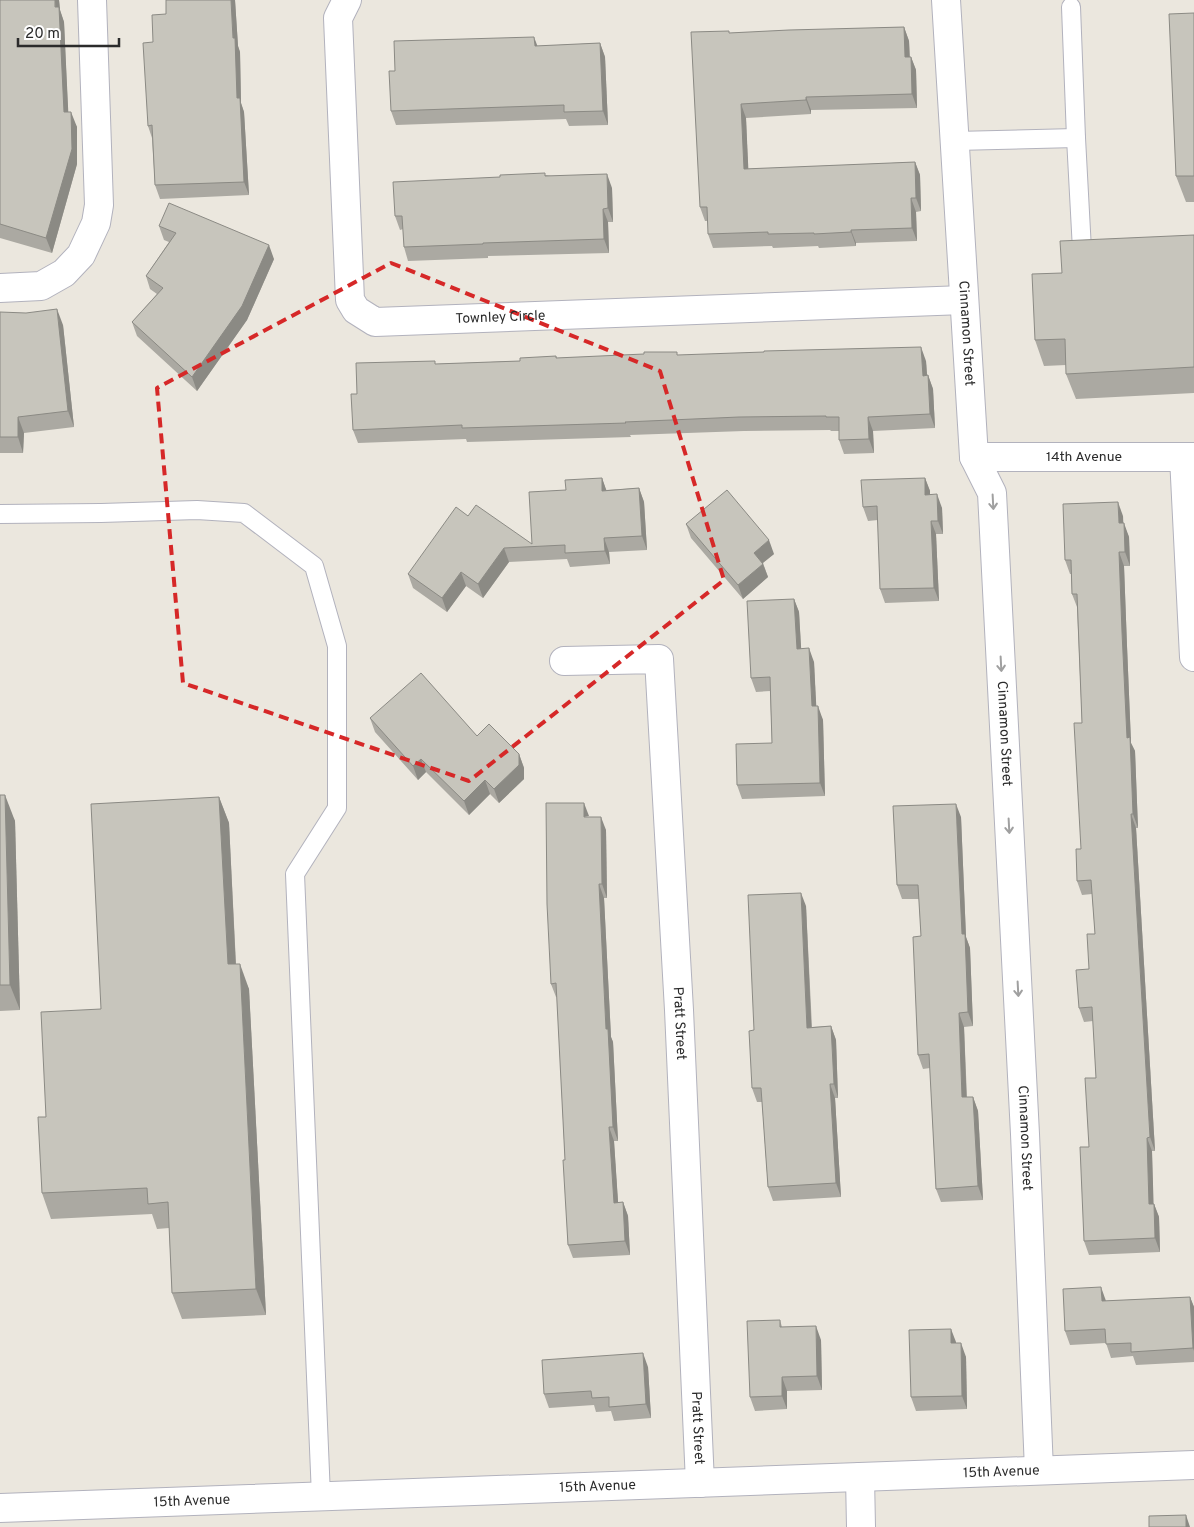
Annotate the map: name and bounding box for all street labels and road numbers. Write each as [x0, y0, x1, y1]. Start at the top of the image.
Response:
street label: Cinnamon Street [955, 280, 978, 387]
street label: Townley Circle [455, 307, 546, 327]
street label: 14th Avenue [1046, 449, 1122, 466]
street label: Cinnamon Street [993, 680, 1016, 787]
street label: Pratt Street [669, 986, 690, 1060]
street label: Cinnamon Street [1014, 1085, 1036, 1191]
street label: Pratt Street [687, 1391, 708, 1465]
street label: 15th Avenue [963, 1462, 1040, 1482]
street label: 15th Avenue [559, 1477, 636, 1496]
street label: 15th Avenue [153, 1491, 230, 1511]

